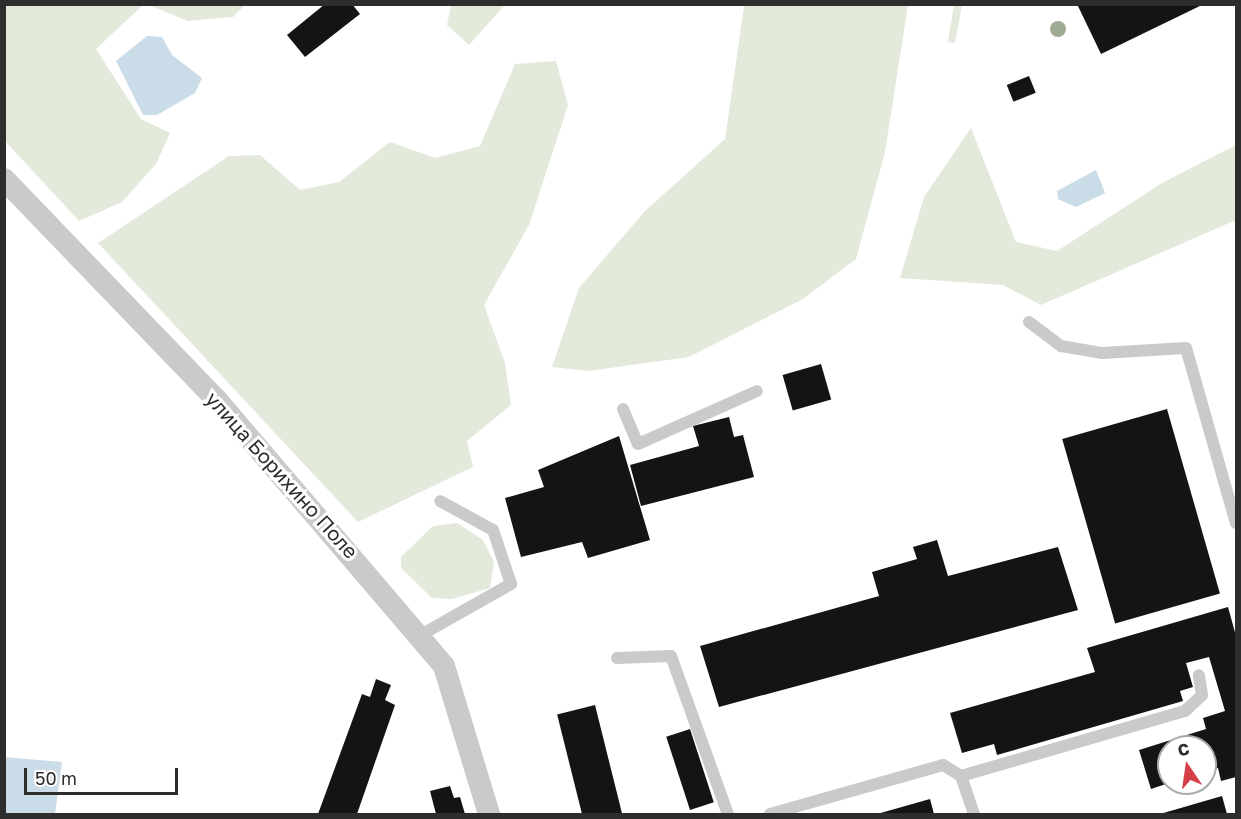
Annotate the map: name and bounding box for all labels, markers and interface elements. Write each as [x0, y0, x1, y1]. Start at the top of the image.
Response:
street label: улица Борихино Поле [201, 387, 363, 563]
north arrow [1157, 735, 1217, 795]
text: С [1176, 738, 1191, 760]
scale bar [27, 756, 182, 794]
text: 50 m [35, 767, 77, 789]

